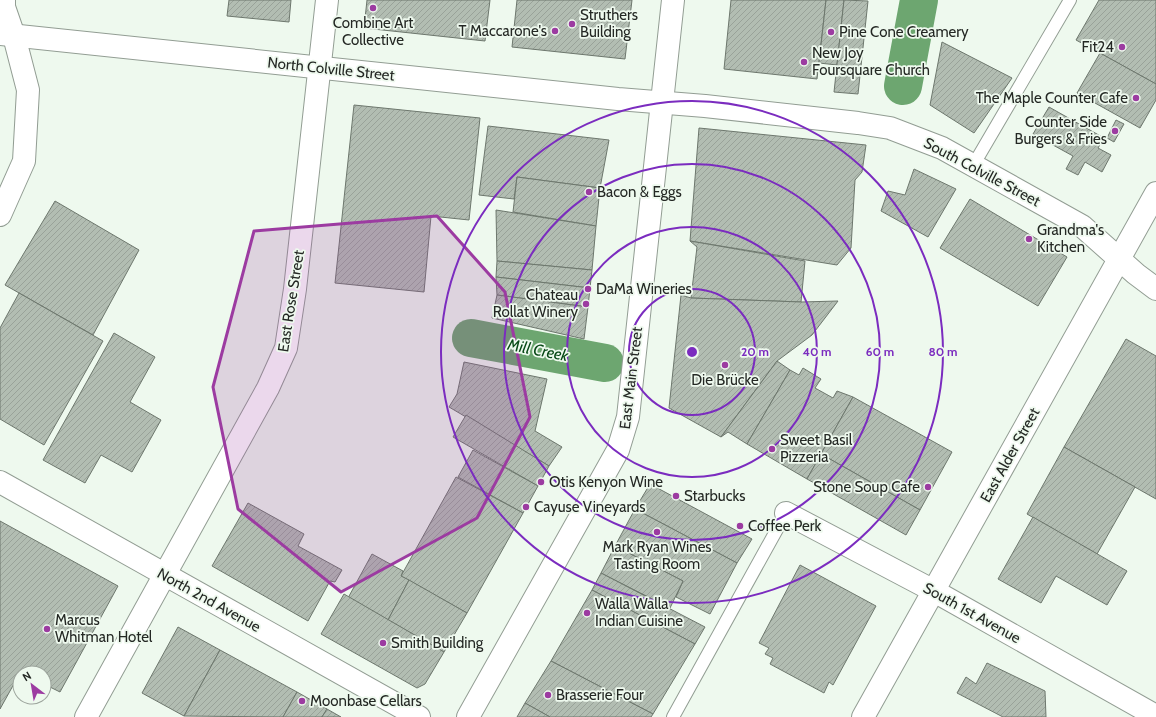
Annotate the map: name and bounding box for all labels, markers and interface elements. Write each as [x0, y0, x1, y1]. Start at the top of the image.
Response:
marker: Combine Art Collective [368, 3, 378, 13]
place label: Struthers Building [580, 6, 638, 41]
place label: Combine Art Collective [333, 14, 413, 49]
marker: Struthers Building [567, 19, 577, 29]
place label: T Maccarone's [458, 22, 547, 40]
place label: Pine Cone Creamery [839, 23, 969, 41]
marker: T Maccarone's [550, 26, 560, 36]
marker: Pine Cone Creamery [826, 27, 836, 37]
place label: Fit24 [1081, 38, 1114, 56]
marker: Fit24 [1117, 42, 1127, 52]
place label: New Joy Foursquare Church [812, 44, 930, 79]
street label: North Colville Street [267, 53, 395, 85]
marker: New Joy Foursquare Church [799, 57, 809, 67]
place label: The Maple Counter Cafe [976, 89, 1128, 107]
marker: The Maple Counter Cafe [1131, 93, 1141, 103]
place label: Counter Side Burgers & Fries [1015, 113, 1107, 148]
marker: Counter Side Burgers & Fries [1110, 126, 1120, 136]
street label: South Colville Street [921, 134, 1043, 210]
place label: Bacon & Eggs [597, 183, 682, 201]
marker: Bacon & Eggs [584, 187, 594, 197]
place label: Grandma's Kitchen [1037, 221, 1104, 256]
marker: Grandma's Kitchen [1024, 234, 1034, 244]
street label: East Rose Street [274, 249, 308, 353]
place label: DaMa Wineries [596, 280, 692, 298]
marker: DaMa Wineries [583, 284, 593, 294]
place label: Chateau Rollat Winery [493, 286, 578, 321]
marker: Chateau Rollat Winery [581, 299, 591, 309]
street label: East Main Street [616, 326, 646, 430]
water label: Mill Creek [505, 335, 571, 365]
text: 20 m [741, 344, 769, 359]
text: 40 m [802, 344, 832, 359]
text: 60 m [866, 344, 894, 359]
text: 80 m [929, 344, 957, 359]
centre of rings [685, 345, 699, 359]
marker: Die Brücke [720, 360, 730, 370]
place label: Die Brücke [691, 371, 759, 389]
street label: East Alder Street [977, 405, 1043, 505]
place label: Sweet Basil Pizzeria [780, 431, 853, 466]
marker: Sweet Basil Pizzeria [767, 444, 777, 454]
place label: Otis Kenyon Wine [549, 473, 663, 491]
marker: Otis Kenyon Wine [536, 477, 546, 487]
place label: Stone Soup Cafe [813, 478, 920, 496]
marker: Stone Soup Cafe [923, 482, 933, 492]
place label: Starbucks [684, 487, 745, 505]
marker: Starbucks [671, 491, 681, 501]
place label: Cayuse Vineyards [534, 498, 646, 516]
marker: Cayuse Vineyards [521, 502, 531, 512]
place label: Coffee Perk [748, 517, 822, 535]
marker: Coffee Perk [735, 521, 745, 531]
marker: Mark Ryan Wines Tasting Room [652, 527, 662, 537]
place label: Mark Ryan Wines Tasting Room [602, 538, 712, 573]
street label: North 2nd Avenue [154, 564, 264, 636]
street label: South 1st Avenue [920, 579, 1024, 647]
place label: Walla Walla Indian Cuisine [595, 595, 683, 630]
marker: Walla Walla Indian Cuisine [582, 608, 592, 618]
place label: Marcus Whitman Hotel [55, 611, 153, 646]
marker: Marcus Whitman Hotel [42, 624, 52, 634]
place label: Smith Building [391, 634, 484, 652]
marker: Smith Building [378, 638, 388, 648]
north arrow [12, 665, 52, 705]
text: N [20, 668, 34, 684]
place label: Brasserie Four [556, 686, 644, 704]
marker: Brasserie Four [543, 690, 553, 700]
place label: Moonbase Cellars [310, 692, 422, 710]
marker: Moonbase Cellars [297, 696, 307, 706]

